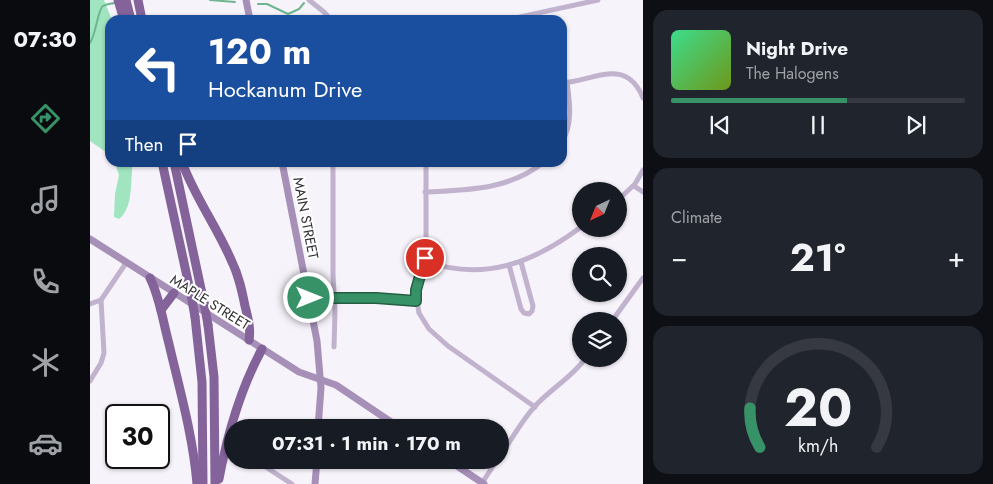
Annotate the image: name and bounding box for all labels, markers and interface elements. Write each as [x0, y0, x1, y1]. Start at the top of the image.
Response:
text: 07:30 [13, 23, 77, 55]
text: 120 m [208, 27, 311, 77]
icon: left [125, 35, 190, 100]
text: Night Drive [746, 35, 848, 62]
text: The Halogens [746, 62, 839, 85]
text: Hockanum Drive [208, 73, 362, 105]
icon: directions [28, 101, 63, 136]
icon: previous [706, 111, 734, 139]
icon: pause [804, 111, 832, 139]
icon: next [902, 111, 930, 139]
icon: arrive [174, 130, 202, 158]
text: Then [125, 131, 164, 158]
street label: MAIN STREET [288, 175, 324, 261]
icon: music [28, 182, 63, 217]
north arrow [572, 182, 628, 238]
map controls [572, 182, 627, 367]
text: Climate [671, 206, 722, 229]
text: 21° [790, 230, 845, 285]
pin [404, 237, 446, 279]
text: − [671, 237, 688, 278]
text: + [948, 237, 965, 278]
icon: arrive [411, 244, 439, 272]
button: search [572, 247, 627, 302]
icon: phone [28, 264, 63, 299]
street label: MAPLE STREET [166, 270, 254, 335]
position arrow [282, 271, 334, 323]
button: layers [572, 312, 627, 367]
icon: climate [28, 345, 63, 380]
text: 20 [784, 370, 852, 446]
speed limit sign: 30 [105, 404, 170, 469]
icon: car [28, 426, 63, 461]
text: 07:31 · 1 min · 170 m [272, 430, 461, 457]
text: km/h [798, 433, 838, 459]

